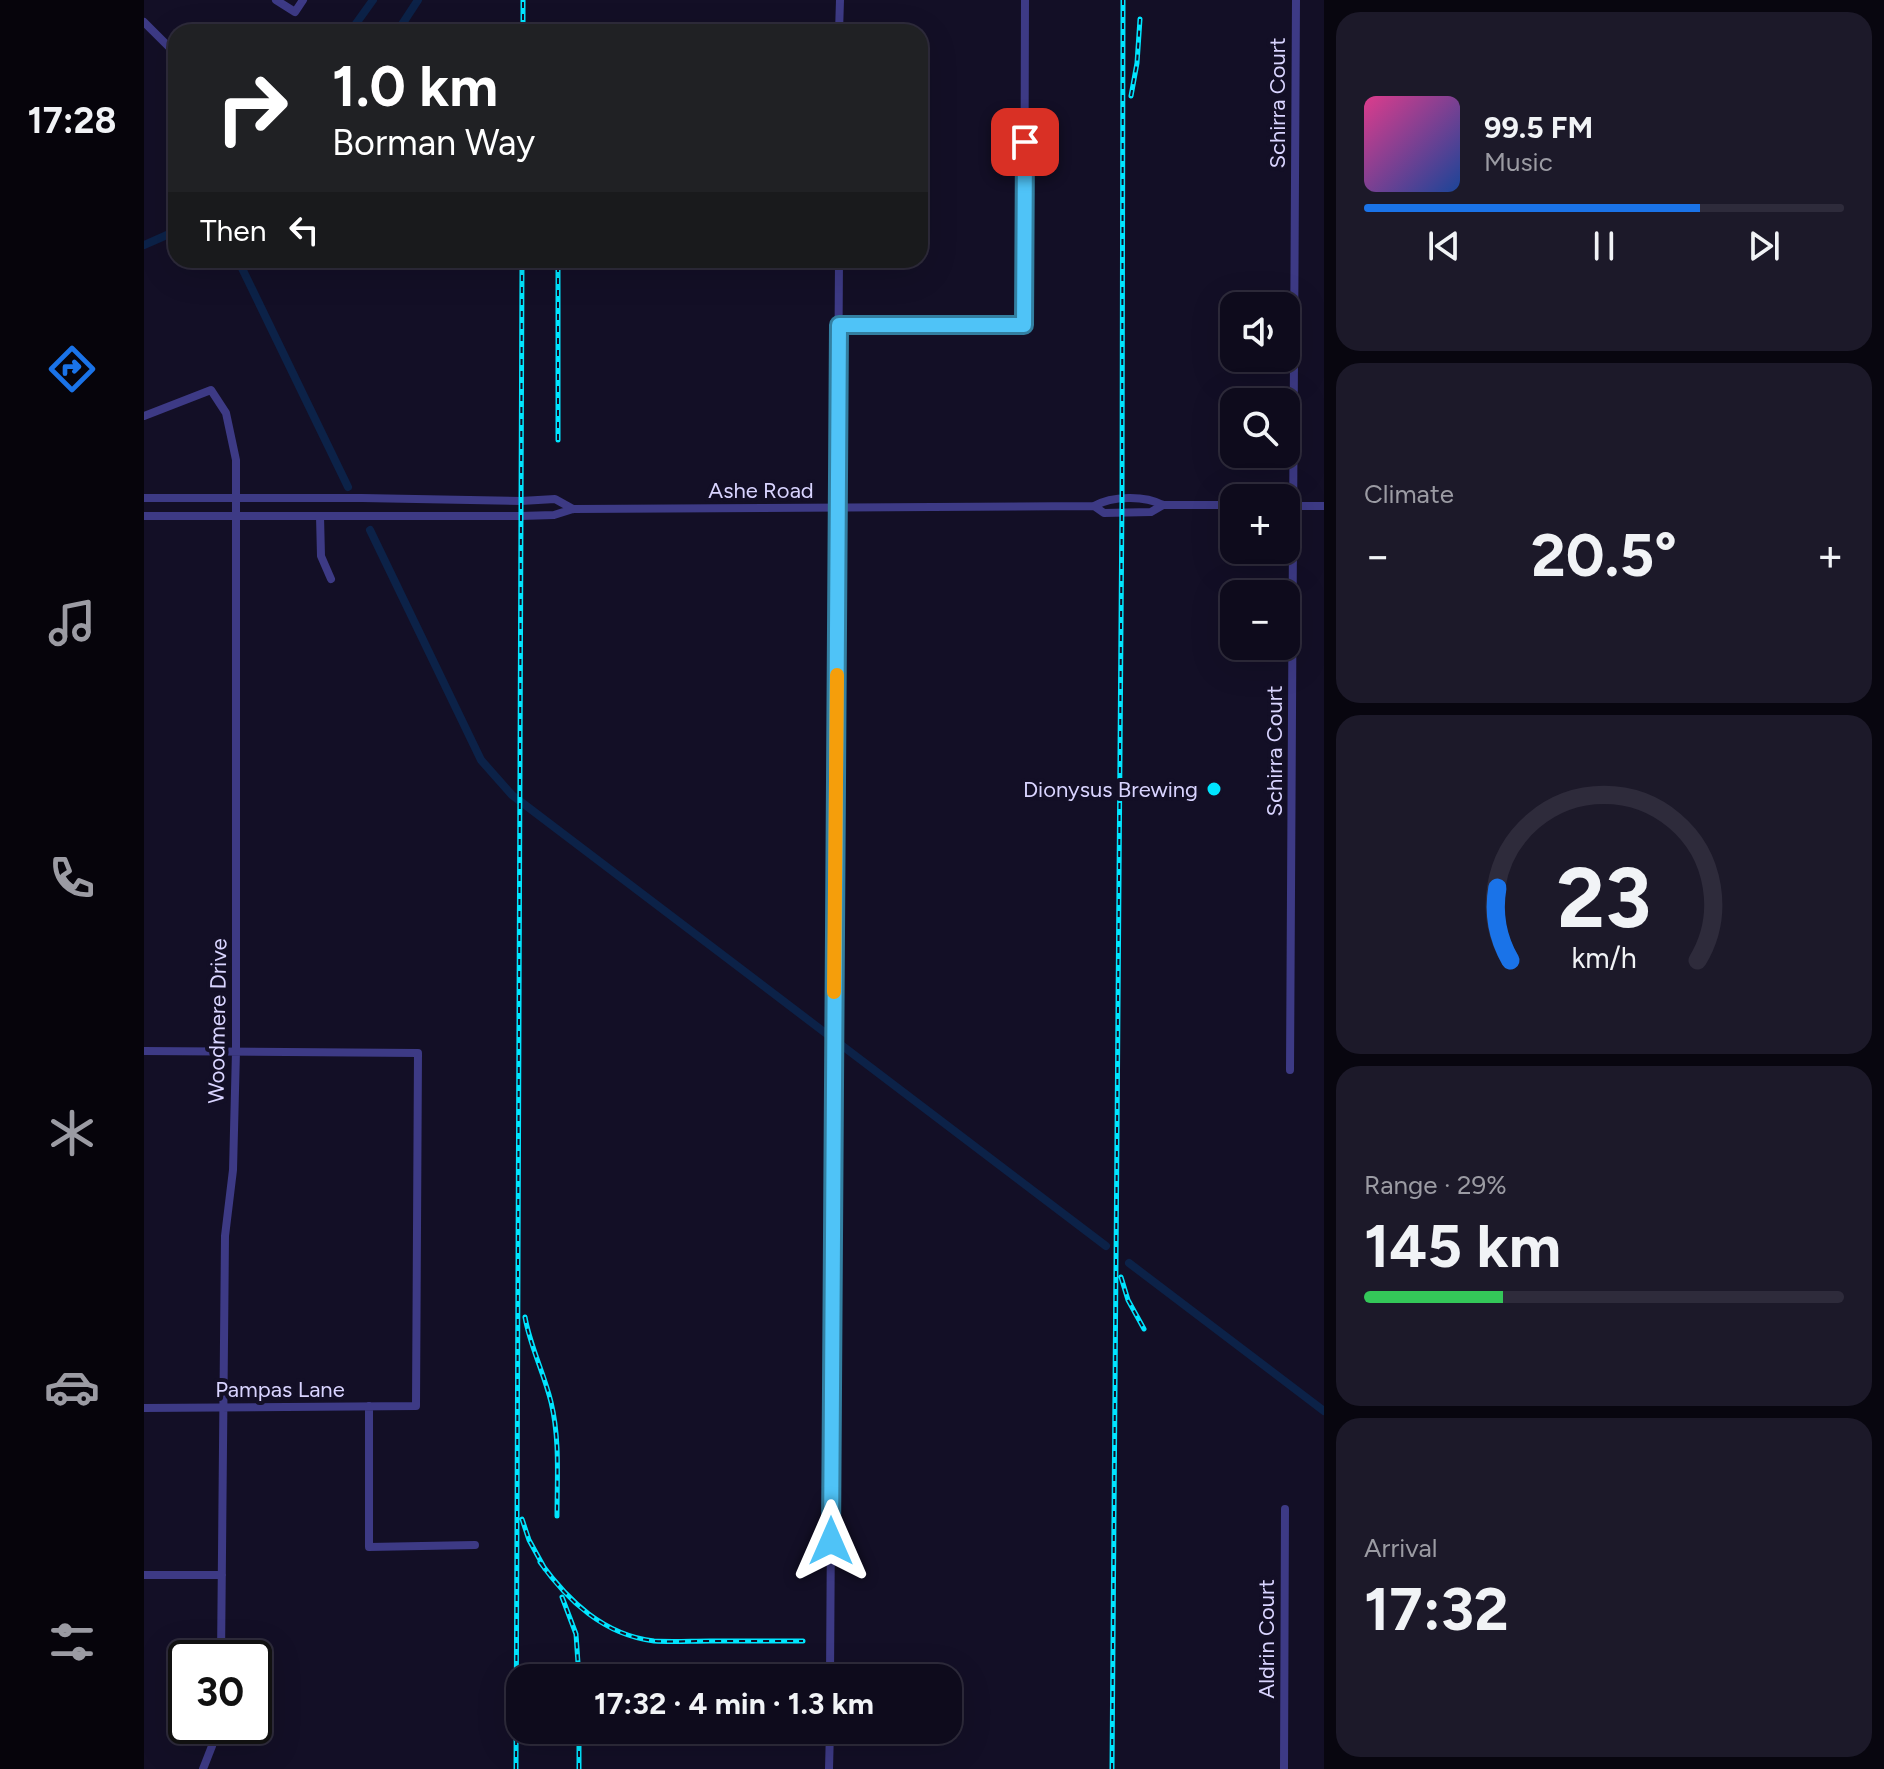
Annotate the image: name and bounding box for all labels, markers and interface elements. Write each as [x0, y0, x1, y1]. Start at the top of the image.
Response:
street label: Schirra Court [1264, 38, 1291, 168]
text: 1.0 km [332, 53, 498, 120]
icon: right [200, 56, 304, 160]
text: 17:28 [28, 99, 116, 142]
pin [991, 108, 1059, 176]
text: 99.5 FM [1484, 109, 1593, 146]
icon: arrive [1003, 120, 1047, 164]
text: Borman Way [332, 121, 535, 164]
text: Music [1484, 146, 1553, 178]
icon: left [282, 208, 326, 252]
text: Then [200, 212, 266, 249]
icon: previous [1422, 224, 1466, 268]
icon: pause [1582, 224, 1626, 268]
icon: next [1742, 224, 1786, 268]
map controls [1220, 292, 1300, 660]
button: sound [1220, 292, 1300, 372]
icon: directions [44, 341, 100, 397]
button: search [1220, 388, 1300, 468]
street label: Ashe Road [708, 477, 814, 504]
text: Climate [1364, 478, 1454, 510]
button: + [1220, 484, 1300, 564]
text: 20.5° [1531, 519, 1677, 591]
text: − [1364, 529, 1391, 582]
text: + [1817, 529, 1844, 582]
button: − [1220, 580, 1300, 660]
icon: music [44, 595, 100, 651]
street label: Schirra Court [1261, 686, 1288, 816]
place label: Dionysus Brewing [1023, 776, 1198, 803]
marker: Dionysus Brewing [1205, 780, 1223, 798]
text: 23 [1557, 847, 1651, 947]
icon: phone [44, 850, 100, 906]
street label: Woodmere Drive [203, 938, 232, 1104]
text: km/h [1571, 941, 1637, 975]
icon: climate [44, 1105, 100, 1161]
text: Range · 29% [1364, 1169, 1507, 1201]
text: 145 km [1364, 1210, 1561, 1282]
icon: car [44, 1359, 100, 1415]
street label: Pampas Lane [215, 1376, 345, 1403]
position arrow [789, 1499, 873, 1583]
text: Arrival [1364, 1532, 1437, 1564]
text: 17:32 [1364, 1573, 1509, 1645]
street label: Aldrin Court [1253, 1579, 1280, 1699]
icon: filters [44, 1614, 100, 1670]
speed limit sign: 30 [168, 1640, 272, 1744]
text: 17:32 · 4 min · 1.3 km [594, 1685, 874, 1722]

